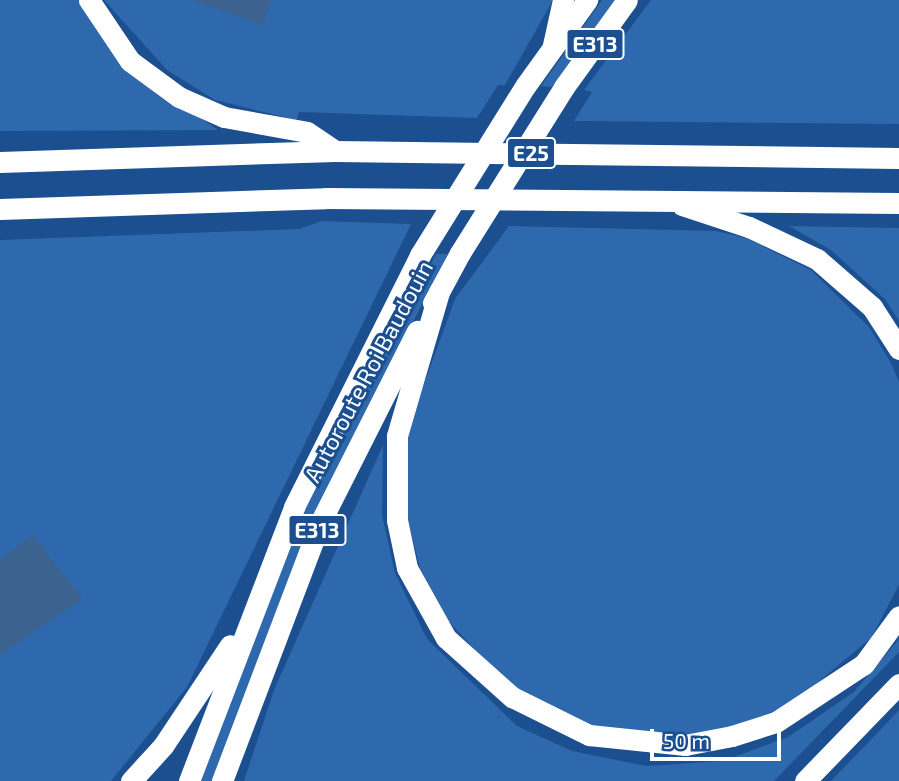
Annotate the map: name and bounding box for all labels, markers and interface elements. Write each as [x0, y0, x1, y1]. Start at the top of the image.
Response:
road number: E313 [565, 26, 625, 61]
road number: E25 [505, 136, 557, 170]
street label: Autoroute Roi Baudouin [298, 255, 438, 487]
road number: E313 [287, 512, 347, 548]
scale bar [654, 714, 785, 758]
text: 50 m [663, 728, 710, 753]

